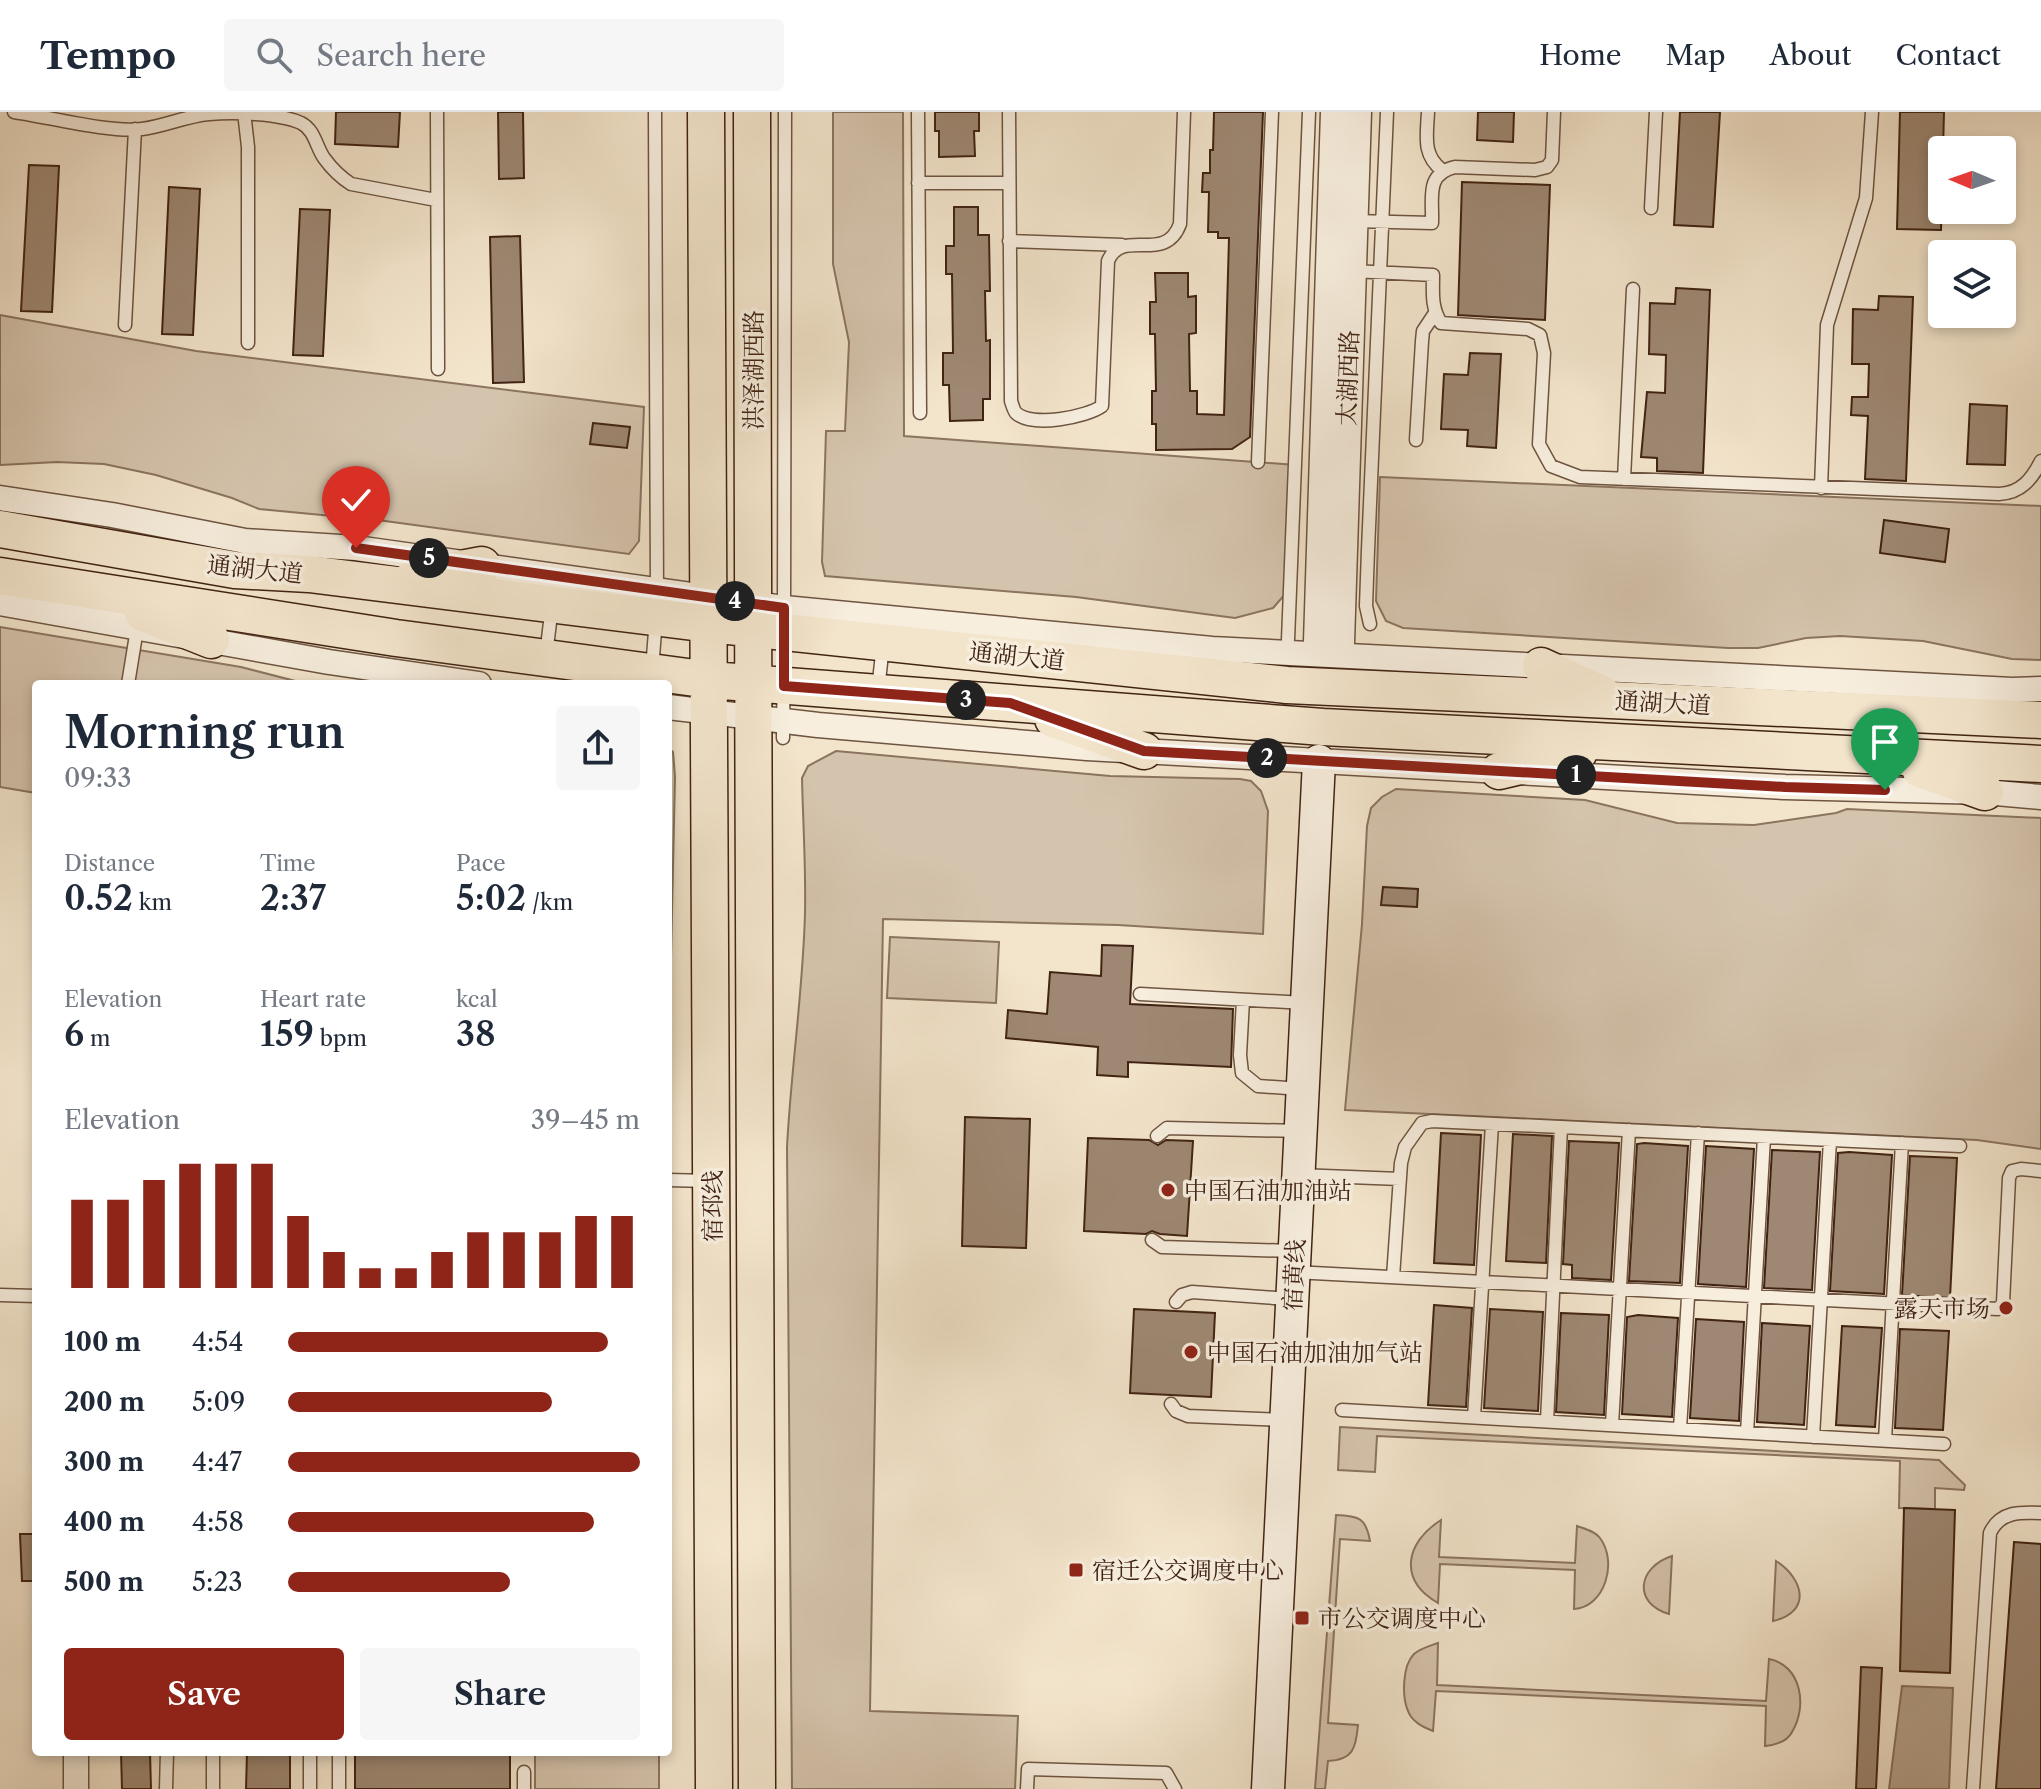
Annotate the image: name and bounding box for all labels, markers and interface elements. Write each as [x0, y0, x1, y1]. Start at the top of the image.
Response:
search box [224, 19, 784, 91]
text: Tempo [40, 32, 176, 79]
icon: search [252, 33, 296, 77]
text: Search here [316, 37, 486, 74]
text: Home [1539, 38, 1621, 72]
text: Map [1665, 38, 1725, 72]
text: About [1769, 38, 1851, 72]
text: Contact [1895, 38, 2001, 72]
north arrow [1928, 136, 2016, 224]
map controls [1928, 136, 2016, 328]
button: layers [1928, 240, 2016, 328]
street label: 洪泽湖西路 [739, 310, 768, 430]
street label: 太湖西路 [1332, 330, 1364, 426]
pin [322, 466, 390, 548]
icon: check [334, 478, 378, 522]
pin: 5 [409, 538, 449, 578]
text: 5 [423, 544, 435, 571]
street label: 通湖大道 [206, 550, 304, 588]
pin: 4 [715, 581, 755, 621]
text: 4 [728, 587, 742, 614]
street label: 通湖大道 [968, 637, 1066, 675]
pin: 3 [946, 680, 986, 720]
text: 3 [960, 686, 972, 713]
street label: 通湖大道 [1614, 686, 1712, 720]
text: Morning run [64, 705, 345, 759]
button: share [556, 706, 640, 790]
pin [1851, 708, 1919, 790]
icon: arrive [1863, 720, 1907, 764]
pin: 2 [1247, 738, 1287, 778]
text: 2 [1261, 744, 1274, 771]
pin: 1 [1556, 755, 1596, 795]
text: 1 [1571, 761, 1581, 788]
text: 09:33 [64, 762, 132, 794]
text: Distance [64, 850, 155, 877]
text: Time [260, 850, 316, 877]
text: Pace [456, 850, 506, 877]
text: 0.52 [64, 877, 133, 919]
text: 2:37 [260, 877, 326, 919]
text: 5:02 [456, 877, 526, 919]
text: km [133, 889, 172, 916]
text: /km [526, 889, 573, 916]
text: Elevation [64, 986, 162, 1013]
text: Heart rate [260, 986, 366, 1013]
text: kcal [456, 986, 498, 1013]
text: 6 [64, 1013, 84, 1055]
text: 159 [260, 1013, 314, 1055]
text: 38 [456, 1013, 496, 1055]
text: m [84, 1025, 111, 1052]
text: bpm [314, 1025, 367, 1052]
text: Elevation [64, 1104, 180, 1136]
text: 39–45 m [531, 1104, 640, 1136]
street label: 宿邳线 [698, 1170, 727, 1242]
place label: 中国石油加油站 [1184, 1176, 1352, 1205]
marker: 中国石油加油站 [1159, 1181, 1177, 1199]
street label: 宿黄线 [1278, 1238, 1310, 1312]
place label: 露天市场 [1894, 1294, 1990, 1323]
marker: 露天市场 [1997, 1299, 2015, 1317]
text: 100 m [64, 1326, 141, 1358]
text: 4:54 [192, 1326, 243, 1358]
place label: 中国石油加油加气站 [1207, 1338, 1423, 1367]
marker: 中国石油加油加气站 [1182, 1343, 1200, 1361]
text: 200 m [64, 1386, 145, 1418]
text: 5:09 [192, 1386, 245, 1418]
text: 300 m [64, 1446, 144, 1478]
text: 4:47 [192, 1446, 242, 1478]
text: 400 m [64, 1506, 145, 1538]
text: 4:58 [192, 1506, 244, 1538]
place label: 宿迁公交调度中心 [1092, 1556, 1284, 1585]
marker: 宿迁公交调度中心 [1067, 1561, 1085, 1579]
text: 500 m [64, 1566, 144, 1598]
text: 5:23 [192, 1566, 243, 1598]
place label: 市公交调度中心 [1318, 1604, 1486, 1633]
marker: 市公交调度中心 [1293, 1609, 1311, 1627]
button: Save [64, 1648, 344, 1740]
button: Share [360, 1648, 640, 1740]

